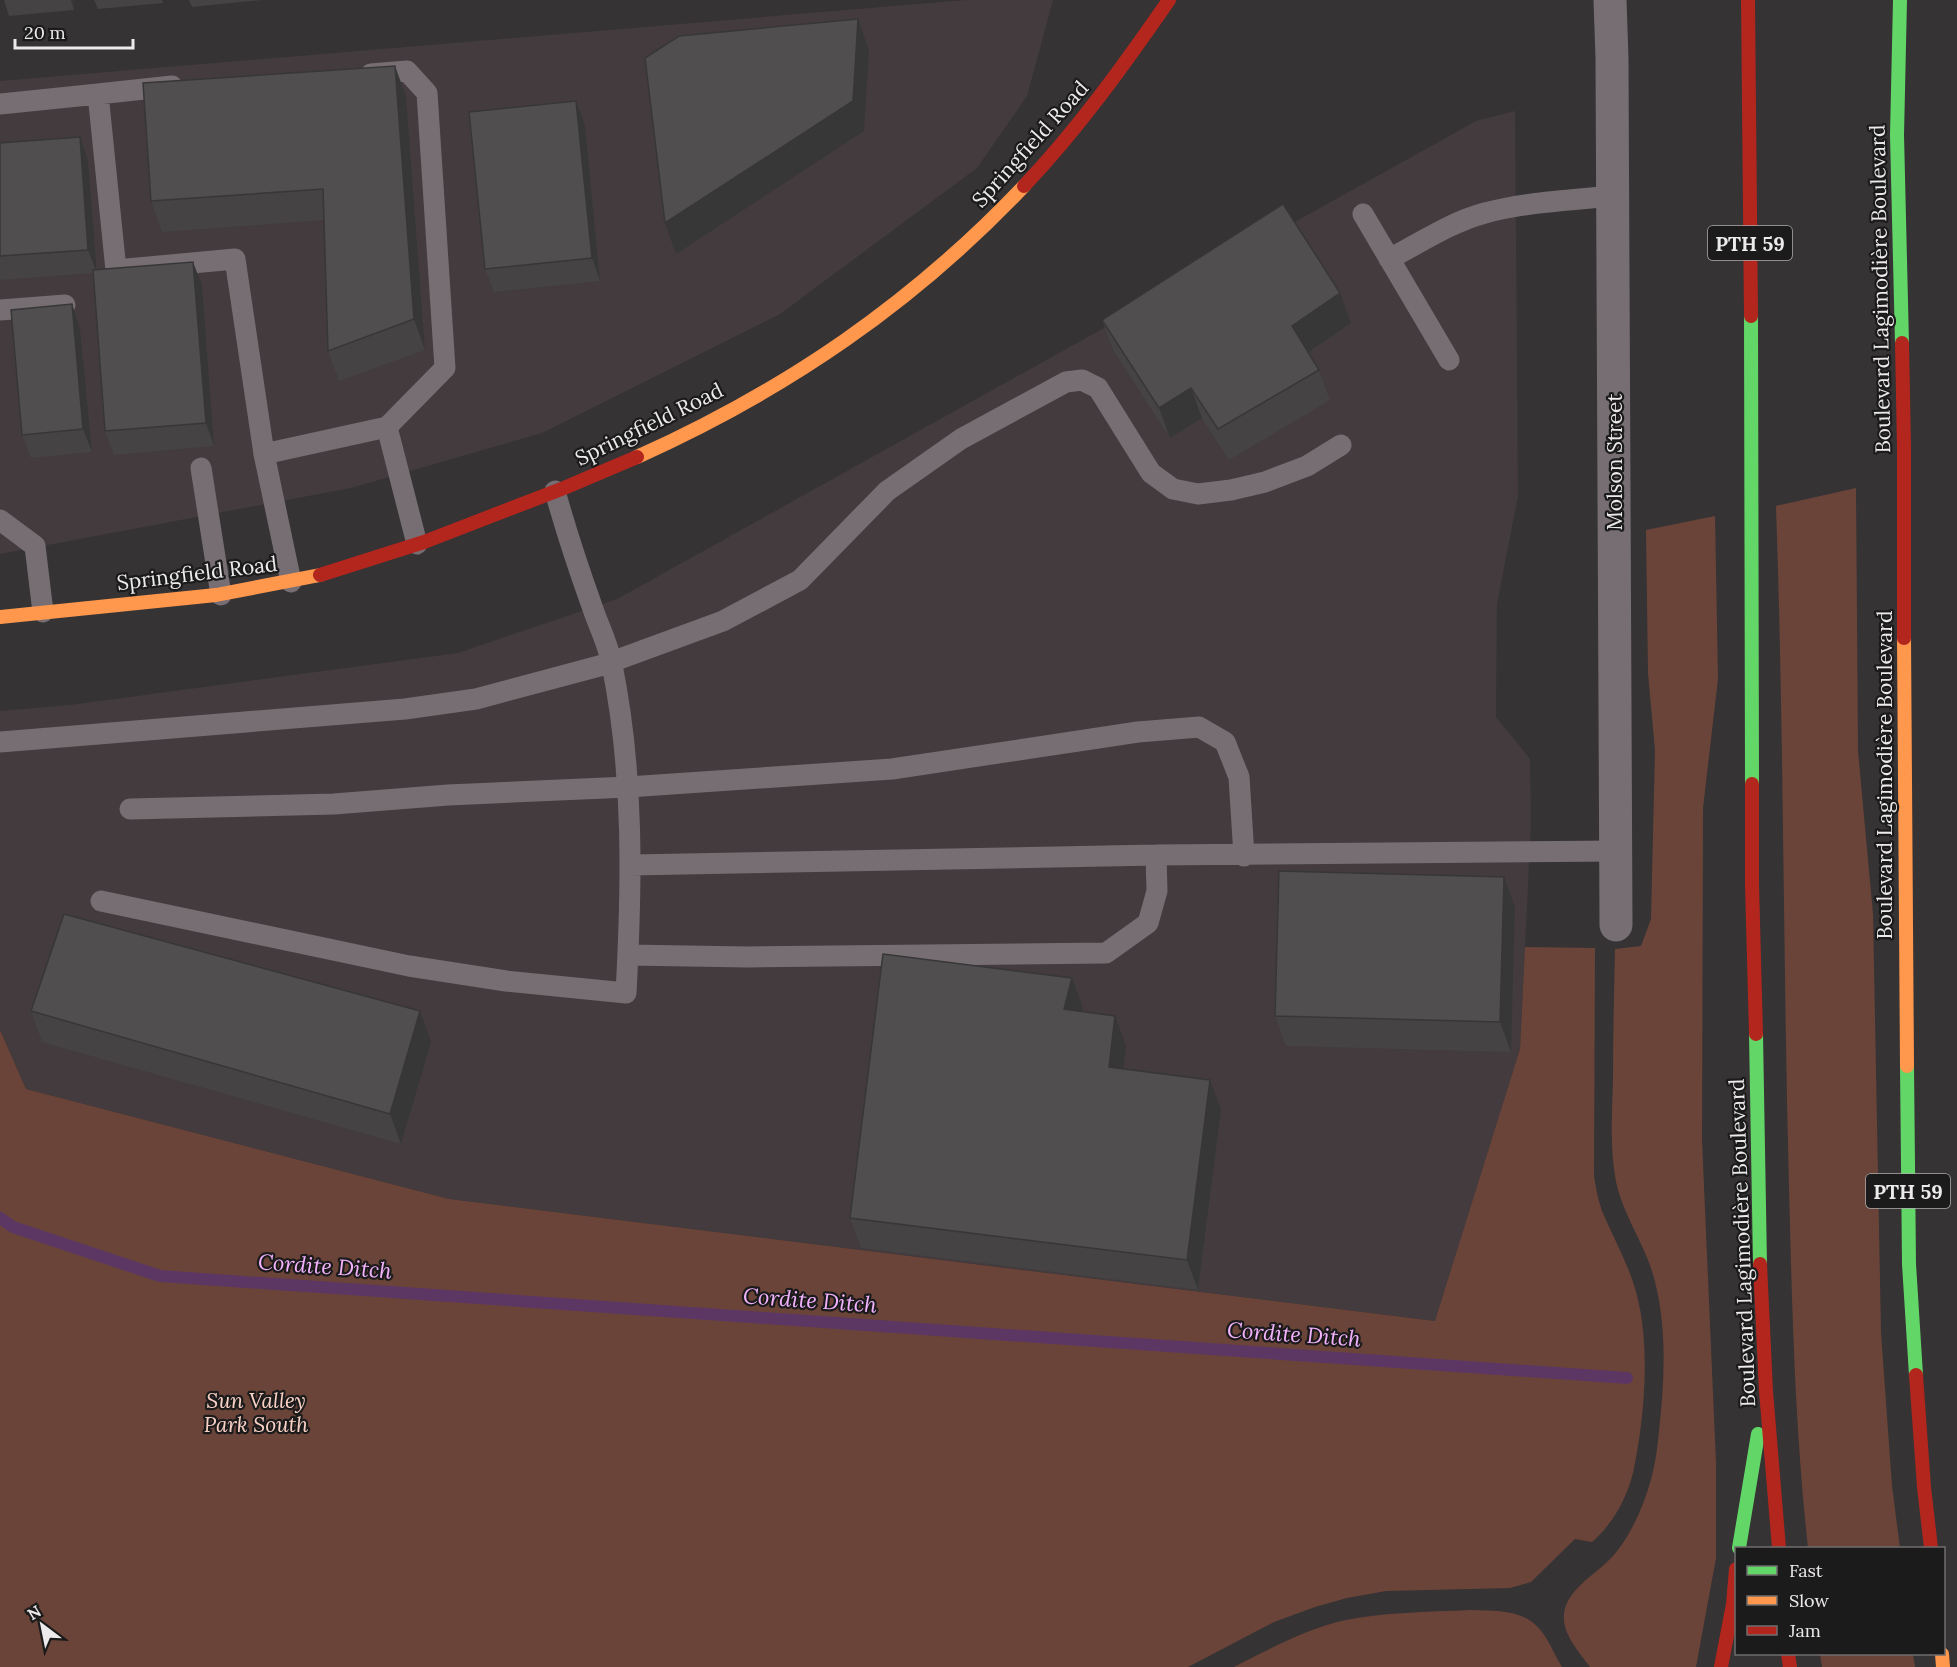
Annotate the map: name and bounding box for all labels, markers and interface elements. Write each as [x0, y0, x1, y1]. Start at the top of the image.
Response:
scale bar [15, 12, 134, 50]
text: 20 m [24, 21, 66, 44]
street label: Springfield Road [966, 75, 1094, 213]
street label: Boulevard Lagimodière Boulevard [1864, 124, 1896, 454]
road number: PTH 59 [1708, 226, 1792, 260]
street label: Springfield Road [571, 376, 727, 472]
street label: Molson Street [1601, 393, 1628, 530]
street label: Springfield Road [115, 550, 279, 596]
street label: Boulevard Lagimodière Boulevard [1871, 611, 1898, 939]
street label: Boulevard Lagimodière Boulevard [1723, 1078, 1761, 1408]
road number: PTH 59 [1866, 1174, 1950, 1208]
water label: Cordite Ditch [257, 1247, 393, 1285]
water label: Cordite Ditch [742, 1281, 878, 1319]
water label: Cordite Ditch [1226, 1315, 1362, 1353]
park label: Sun Valley Park South [204, 1387, 308, 1438]
legend [1735, 1547, 1945, 1655]
text: Fast [1789, 1559, 1823, 1582]
text: Slow [1789, 1589, 1829, 1612]
north arrow [12, 1595, 72, 1655]
text: N [24, 1601, 45, 1624]
text: Jam [1788, 1619, 1821, 1642]

